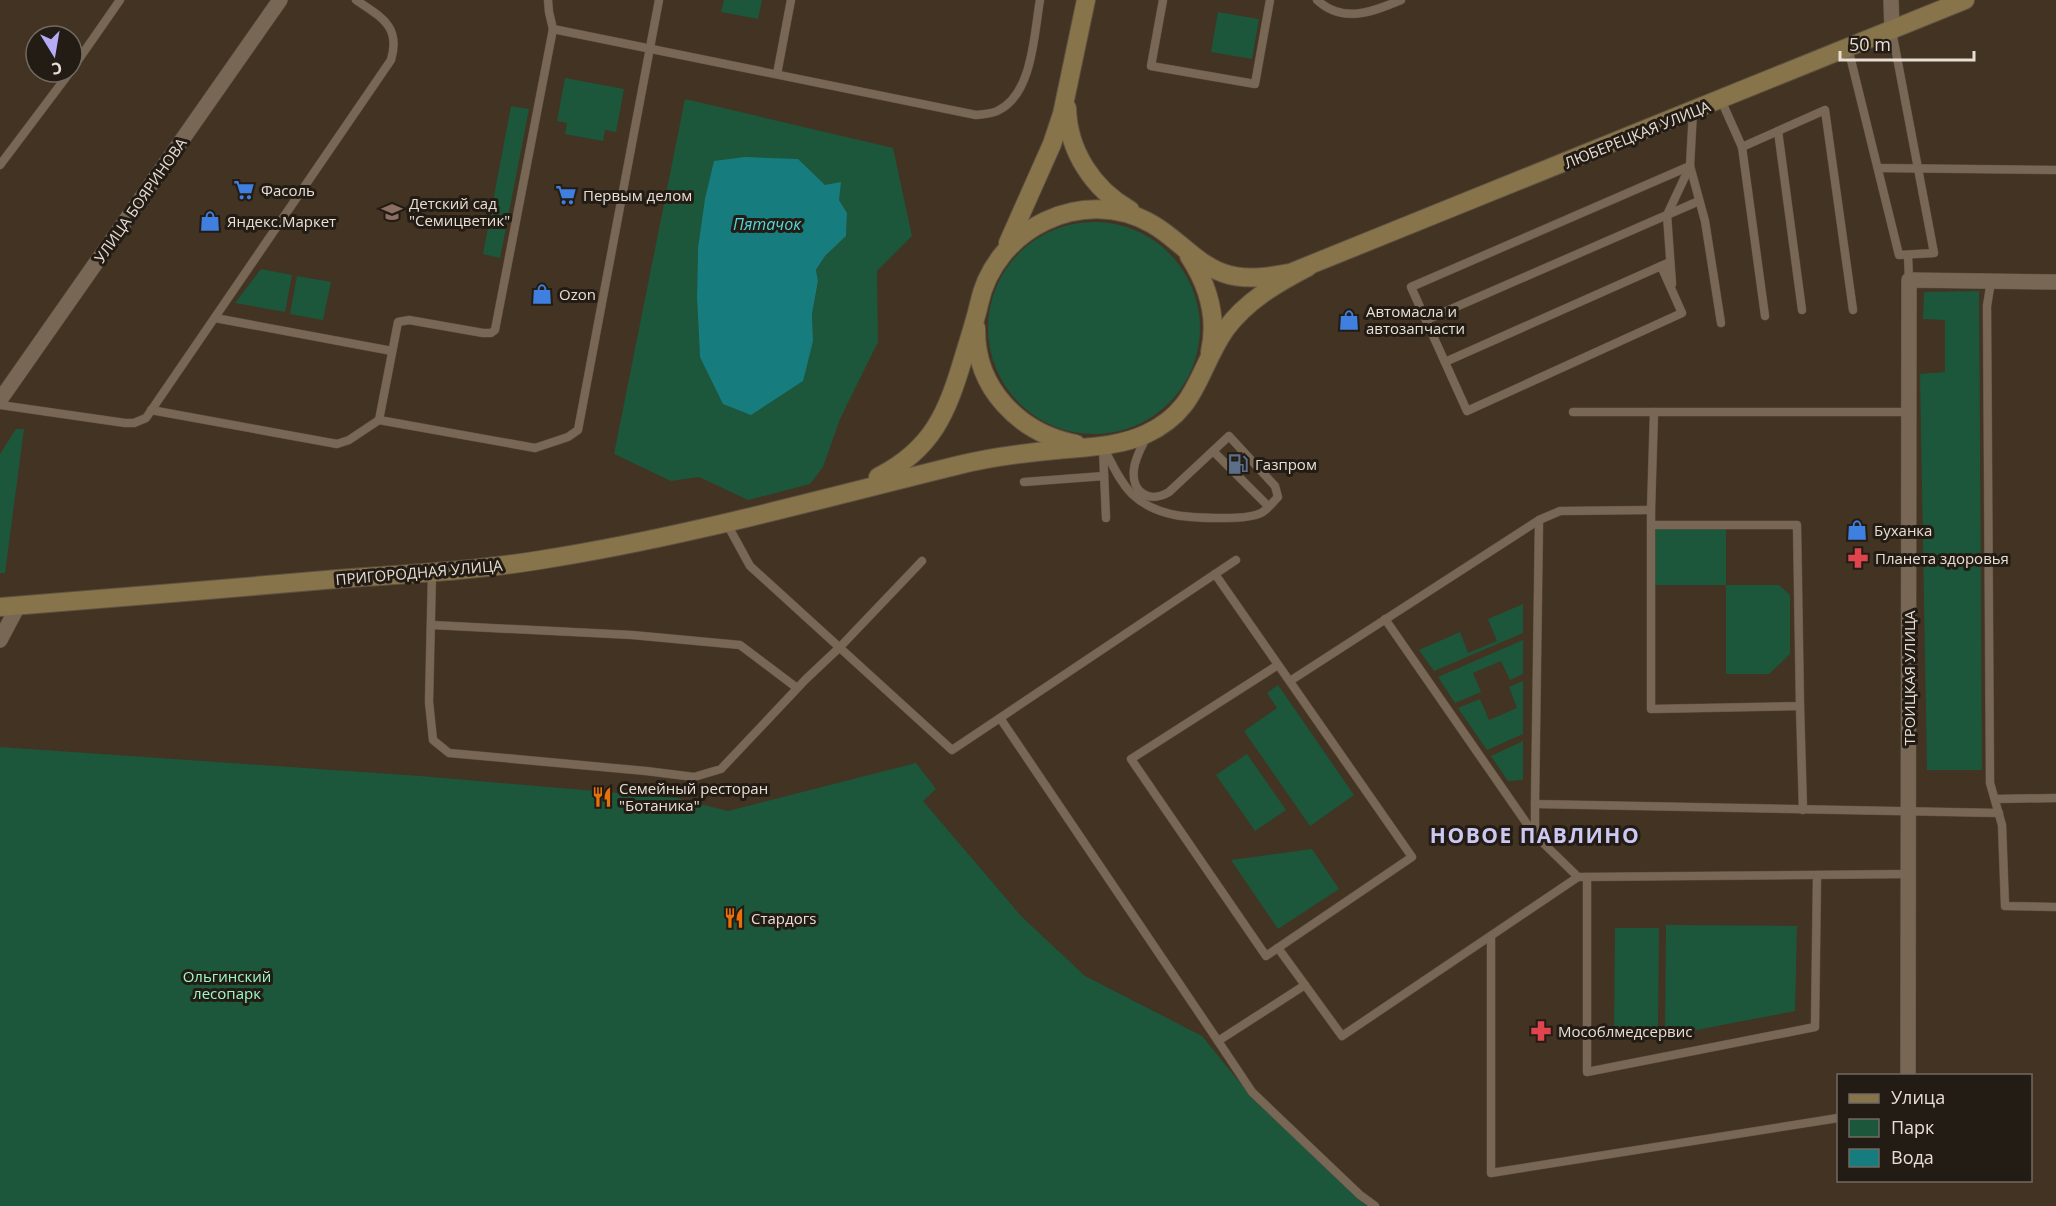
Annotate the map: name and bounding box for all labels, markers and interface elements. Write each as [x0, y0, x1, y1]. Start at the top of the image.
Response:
north arrow [24, 24, 84, 84]
scale bar [1840, 24, 1974, 62]
text: 50 m [1849, 32, 1891, 56]
text: С [50, 57, 64, 80]
street label: ЛЮБЕРЕЦКАЯ УЛИЦА [1561, 95, 1714, 172]
street label: УЛИЦА БОЯРИНОВА [89, 133, 191, 266]
supermarket icon: Фасоль [232, 178, 256, 202]
place label: Фасоль [261, 180, 315, 200]
supermarket icon: Первым делом [554, 183, 578, 207]
place label: Первым делом [583, 185, 692, 205]
place label: Детский сад "Семицветик" [409, 193, 510, 230]
school or university icon: Детский сад "Семицветик" [380, 200, 404, 224]
shop icon: Яндекс.Маркет [198, 209, 222, 233]
place label: Яндекс.Маркет [227, 211, 336, 231]
water label: Пятачок [733, 213, 802, 235]
shop icon: Ozon [530, 282, 554, 306]
place label: Ozon [559, 284, 596, 304]
place label: Автомасла и автозапчасти [1366, 301, 1465, 338]
shop icon: Автомасла и автозапчасти [1337, 308, 1361, 332]
fuel station icon: Газпром [1226, 452, 1250, 476]
place label: Газпром [1255, 454, 1317, 474]
shop icon: Буханка [1845, 518, 1869, 542]
place label: Буханка [1874, 520, 1932, 540]
pharmacy icon: Планета здоровья [1846, 546, 1870, 570]
place label: Планета здоровья [1875, 548, 2009, 568]
street label: ПРИГОРОДНАЯ УЛИЦА [335, 555, 504, 589]
street label: ТРОИЦКАЯ УЛИЦА [1899, 610, 1919, 746]
place label: Семейный ресторан "Ботаника" [619, 778, 768, 815]
restaurant icon: Семейный ресторан "Ботаника" [590, 785, 614, 809]
district label: НОВОЕ ПАВЛИНО [1430, 821, 1640, 849]
restaurant icon: Стардогs [722, 906, 746, 930]
place label: Стардогs [751, 908, 816, 928]
park label: Ольгинский лесопарк [183, 966, 271, 1003]
pharmacy icon: Мособлмедсервис [1529, 1019, 1553, 1043]
place label: Мособлмедсервис [1558, 1021, 1692, 1041]
legend [1837, 1074, 2032, 1182]
text: Улица [1891, 1085, 1945, 1109]
text: Парк [1891, 1115, 1935, 1139]
text: Вода [1891, 1145, 1934, 1169]

